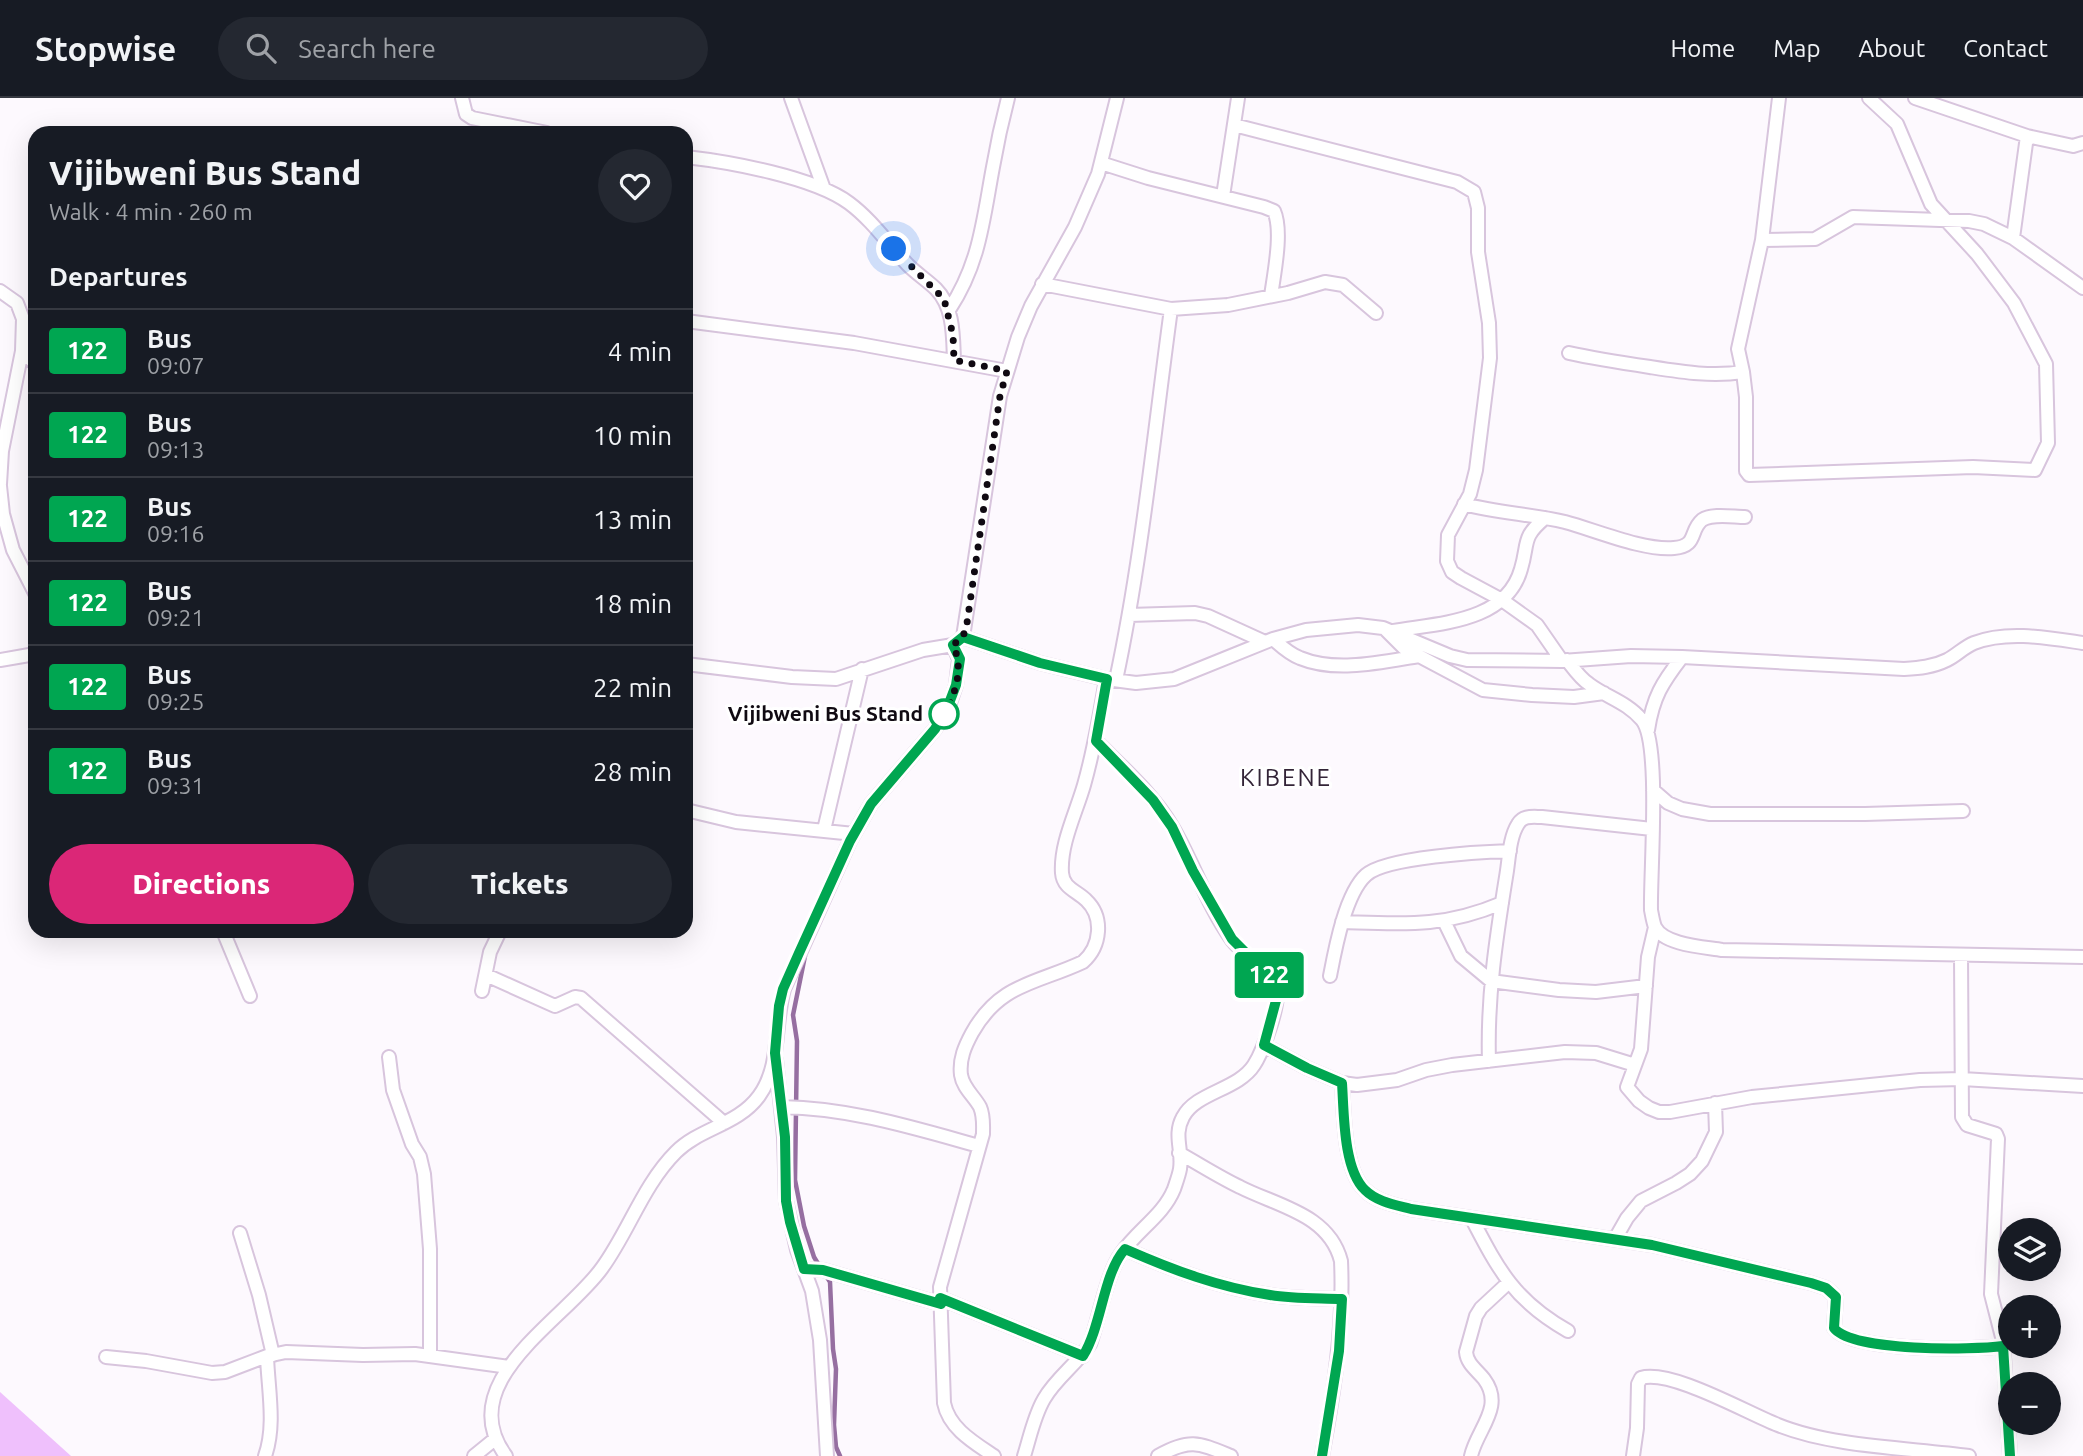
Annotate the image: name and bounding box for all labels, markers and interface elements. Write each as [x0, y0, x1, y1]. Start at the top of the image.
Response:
search box [218, 17, 708, 80]
icon: search [242, 29, 280, 67]
text: Stopwise [35, 30, 176, 67]
text: Search here [298, 34, 436, 63]
text: Home [1670, 35, 1735, 62]
text: Map [1773, 35, 1820, 62]
text: About [1858, 35, 1925, 62]
text: Contact [1963, 35, 2048, 62]
button: heart [598, 149, 672, 223]
text: Vijibweni Bus Stand [49, 154, 361, 191]
text: Walk · 4 min · 260 m [49, 199, 253, 224]
your location [876, 231, 911, 266]
text: Departures [49, 262, 187, 291]
text: Bus [147, 324, 192, 353]
text: 122 [67, 337, 108, 364]
text: 4 min [608, 337, 672, 366]
text: 09:07 [147, 353, 205, 378]
text: Bus [147, 408, 192, 437]
text: 122 [67, 421, 108, 448]
text: 10 min [593, 421, 672, 450]
text: 09:13 [147, 437, 205, 462]
text: Bus [147, 492, 192, 521]
text: 122 [67, 505, 108, 532]
text: 13 min [593, 505, 672, 534]
text: 09:16 [147, 521, 205, 546]
text: Bus [147, 576, 192, 605]
text: 122 [67, 589, 108, 616]
text: 18 min [593, 589, 672, 618]
text: 09:21 [147, 605, 205, 630]
text: Bus [147, 660, 192, 689]
text: 122 [67, 673, 108, 700]
text: 22 min [593, 673, 672, 702]
text: 09:25 [147, 689, 205, 714]
marker: Vijibweni Bus Stand [929, 699, 959, 729]
place label: Vijibweni Bus Stand [728, 701, 923, 725]
text: Bus [147, 744, 192, 773]
text: 122 [67, 757, 108, 784]
text: 28 min [593, 757, 672, 786]
district label: KIBENE [1240, 764, 1332, 791]
text: 09:31 [147, 773, 205, 798]
button: Directions [49, 844, 354, 924]
button: Tickets [368, 844, 672, 924]
line badge: 122 [1229, 952, 1309, 998]
text: 122 [1249, 961, 1289, 988]
map controls [1998, 1218, 2061, 1435]
button: layers [1998, 1218, 2061, 1281]
button: + [1998, 1295, 2061, 1358]
button: − [1998, 1372, 2061, 1435]

